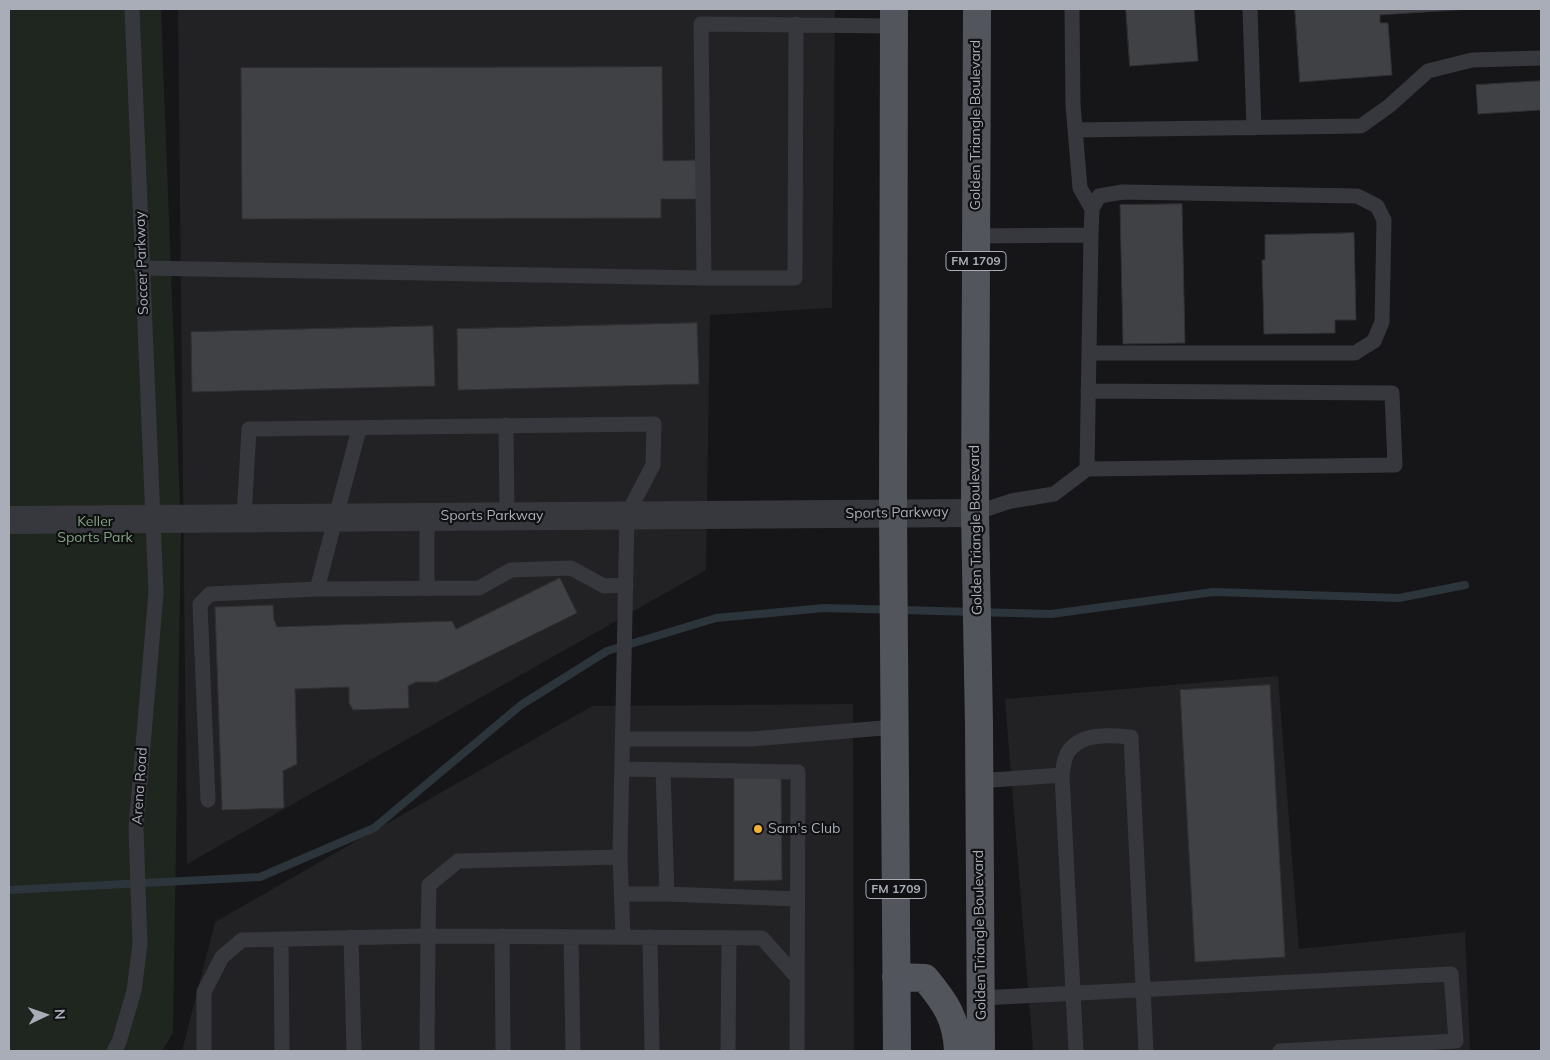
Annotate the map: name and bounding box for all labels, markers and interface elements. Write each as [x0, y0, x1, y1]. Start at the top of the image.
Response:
street label: Golden Triangle Boulevard [968, 40, 984, 210]
street label: Soccer Parkway [132, 211, 152, 315]
road number: FM 1709 [946, 252, 1006, 270]
street label: Golden Triangle Boulevard [966, 445, 986, 615]
street label: Sports Parkway [845, 504, 949, 522]
street label: Sports Parkway [440, 508, 544, 524]
park label: Keller Sports Park [57, 514, 133, 546]
street label: Arena Road [129, 747, 151, 825]
place label: Sam's Club [768, 821, 840, 837]
marker: Sam's Club [752, 823, 764, 835]
street label: Golden Triangle Boulevard [970, 850, 990, 1020]
road number: FM 1709 [866, 880, 926, 899]
north arrow [20, 990, 70, 1040]
text: N [51, 1008, 69, 1020]

